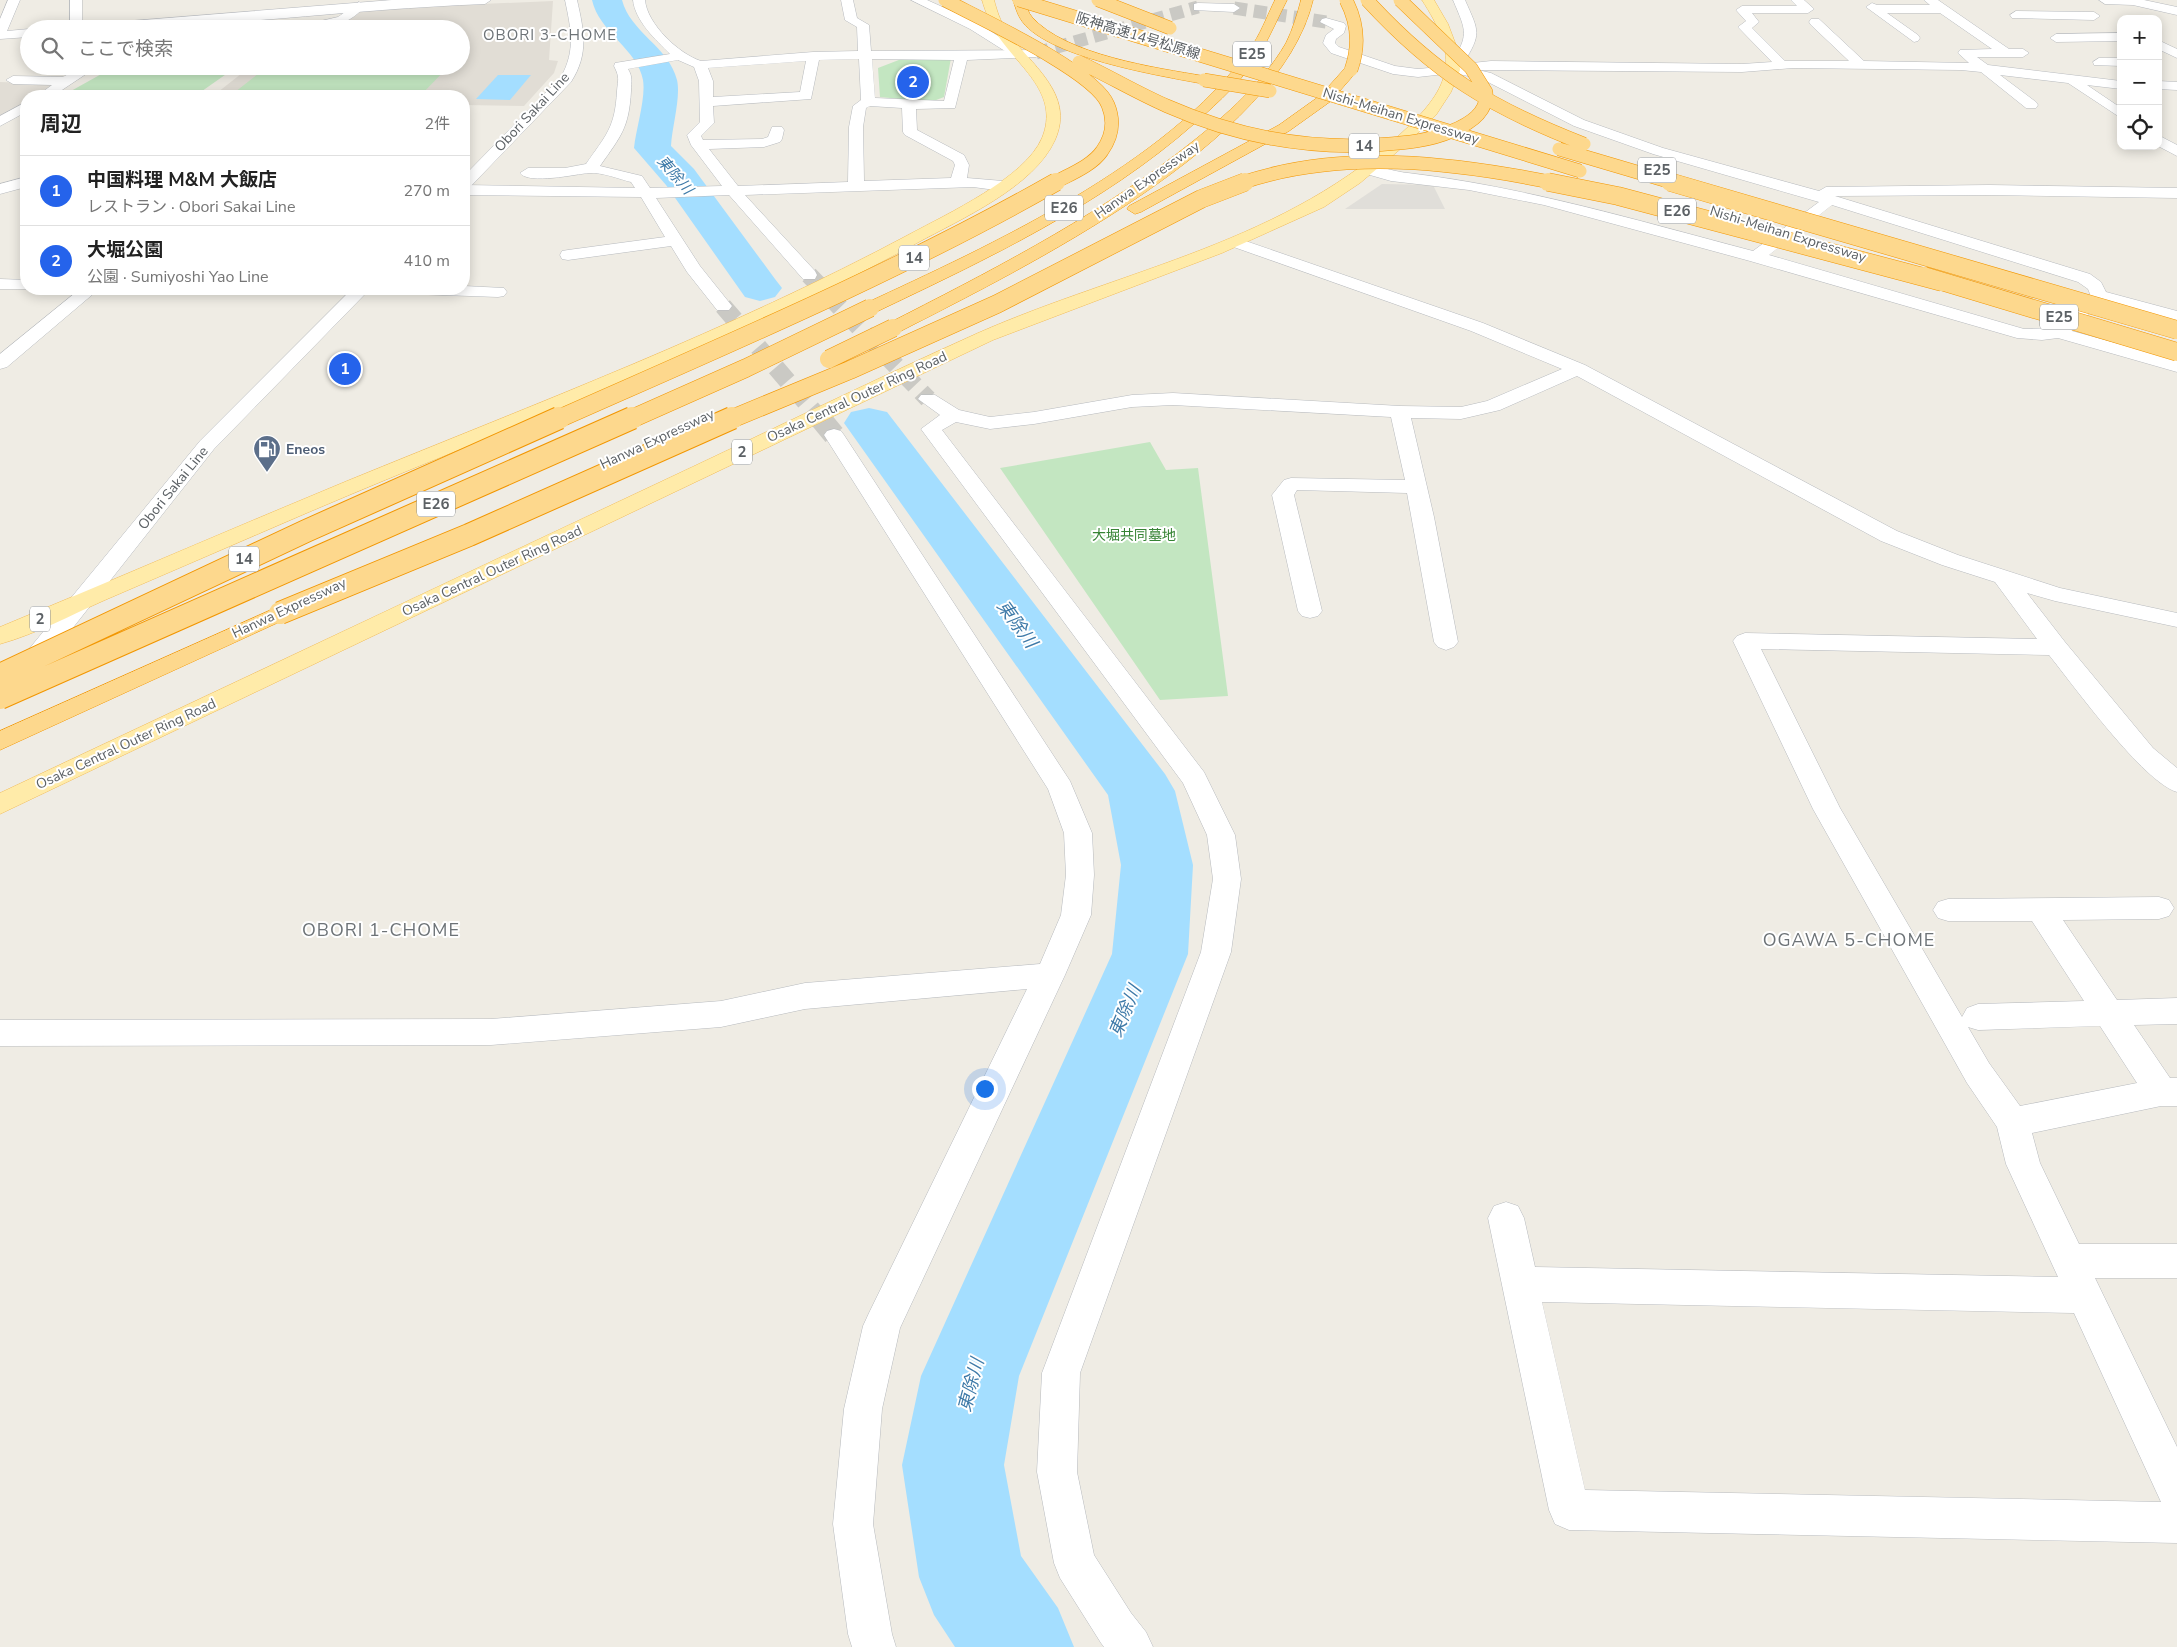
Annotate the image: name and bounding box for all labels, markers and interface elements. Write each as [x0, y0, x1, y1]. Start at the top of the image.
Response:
street label: 阪神高速14号松原線 [1074, 8, 1202, 64]
map controls [2117, 15, 2162, 150]
button: + [2117, 15, 2162, 60]
search box [20, 20, 470, 75]
district label: OBORI 3-CHOME [483, 25, 617, 45]
icon: search [38, 34, 66, 62]
text: ここで検索 [78, 36, 173, 62]
road number: E25 [1233, 42, 1271, 66]
button: − [2117, 60, 2162, 105]
pin: 2 [897, 63, 929, 101]
street label: Obori Sakai Line [490, 68, 574, 156]
street label: Nishi-Meihan Expressway [1320, 83, 1482, 149]
button: locate [2117, 105, 2162, 150]
text: 周辺 [40, 110, 82, 138]
text: 2件 [424, 113, 450, 135]
road number: 14 [1349, 134, 1379, 158]
street label: Hanwa Expressway [1091, 136, 1204, 223]
water label: 東除川 [653, 151, 699, 200]
road number: E25 [1638, 158, 1676, 182]
text: 中国料理 M&M 大飯店 [87, 167, 277, 193]
text: 1 [51, 180, 61, 202]
text: 270 m [403, 180, 450, 202]
text: レストラン · Obori Sakai Line [87, 196, 295, 218]
road number: E26 [1045, 196, 1083, 220]
road number: E26 [1658, 198, 1696, 224]
street label: Nishi-Meihan Expressway [1707, 201, 1869, 267]
text: 大堀公園 [87, 237, 163, 263]
road number: 14 [899, 246, 929, 270]
text: 2 [51, 250, 61, 272]
text: 410 m [403, 250, 450, 272]
text: 公園 · Sumiyoshi Yao Line [87, 266, 269, 288]
road number: E25 [2040, 304, 2078, 330]
street label: Osaka Central Outer Ring Road [764, 347, 950, 447]
pin: 1 [329, 350, 361, 388]
street label: Hanwa Expressway [597, 404, 718, 474]
fuel station icon: Eneos [252, 434, 282, 473]
place label: Eneos [286, 440, 325, 459]
road number: 2 [732, 440, 752, 464]
street label: Obori Sakai Line [134, 442, 212, 534]
road number: E26 [417, 492, 455, 516]
street label: Osaka Central Outer Ring Road [399, 521, 585, 621]
park label: 大堀共同墓地 [1092, 526, 1176, 545]
road number: 14 [229, 546, 259, 572]
street label: Hanwa Expressway [229, 573, 350, 643]
water label: 東除川 [991, 595, 1044, 655]
road number: 2 [30, 606, 50, 632]
street label: Osaka Central Outer Ring Road [33, 694, 219, 794]
district label: OBORI 1-CHOME [302, 918, 460, 942]
district label: OGAWA 5-CHOME [1763, 928, 1935, 952]
water label: 東除川 [1103, 980, 1147, 1041]
your location [972, 1076, 998, 1102]
water label: 東除川 [952, 1354, 990, 1414]

